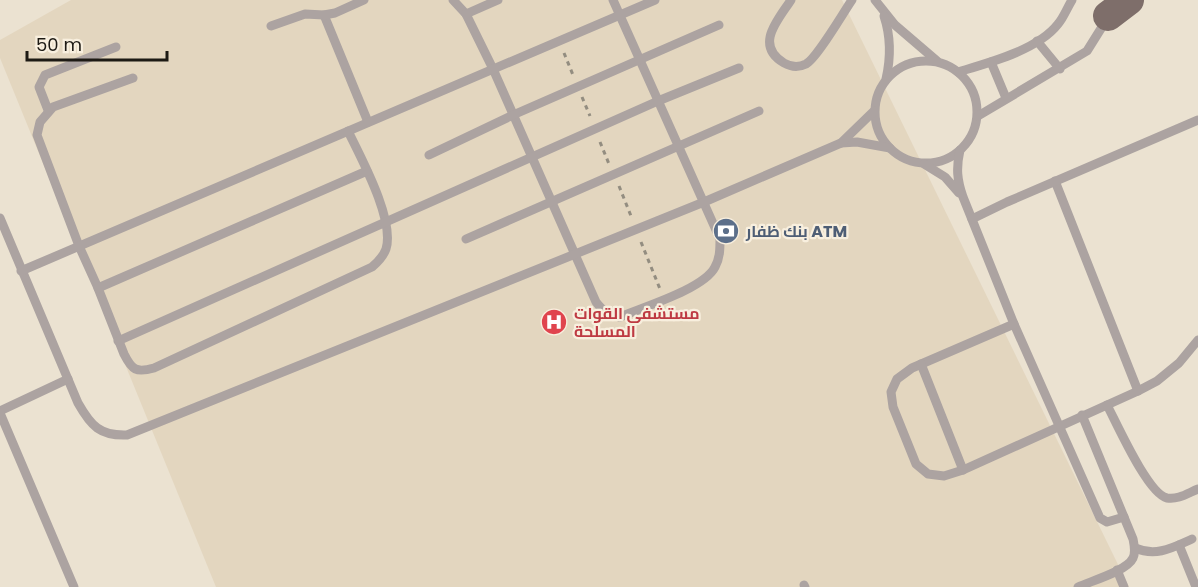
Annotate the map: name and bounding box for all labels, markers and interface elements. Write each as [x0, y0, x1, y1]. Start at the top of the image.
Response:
scale bar [27, 24, 166, 62]
text: 50 m [36, 32, 82, 57]
bank icon: بنك ظفار ATM [711, 216, 741, 246]
place label: بنك ظفار ATM [745, 220, 847, 243]
place label: مستشفى القوات المسلحة [574, 302, 700, 343]
hospital icon: مستشفى القوات المسلحة [539, 307, 569, 337]

